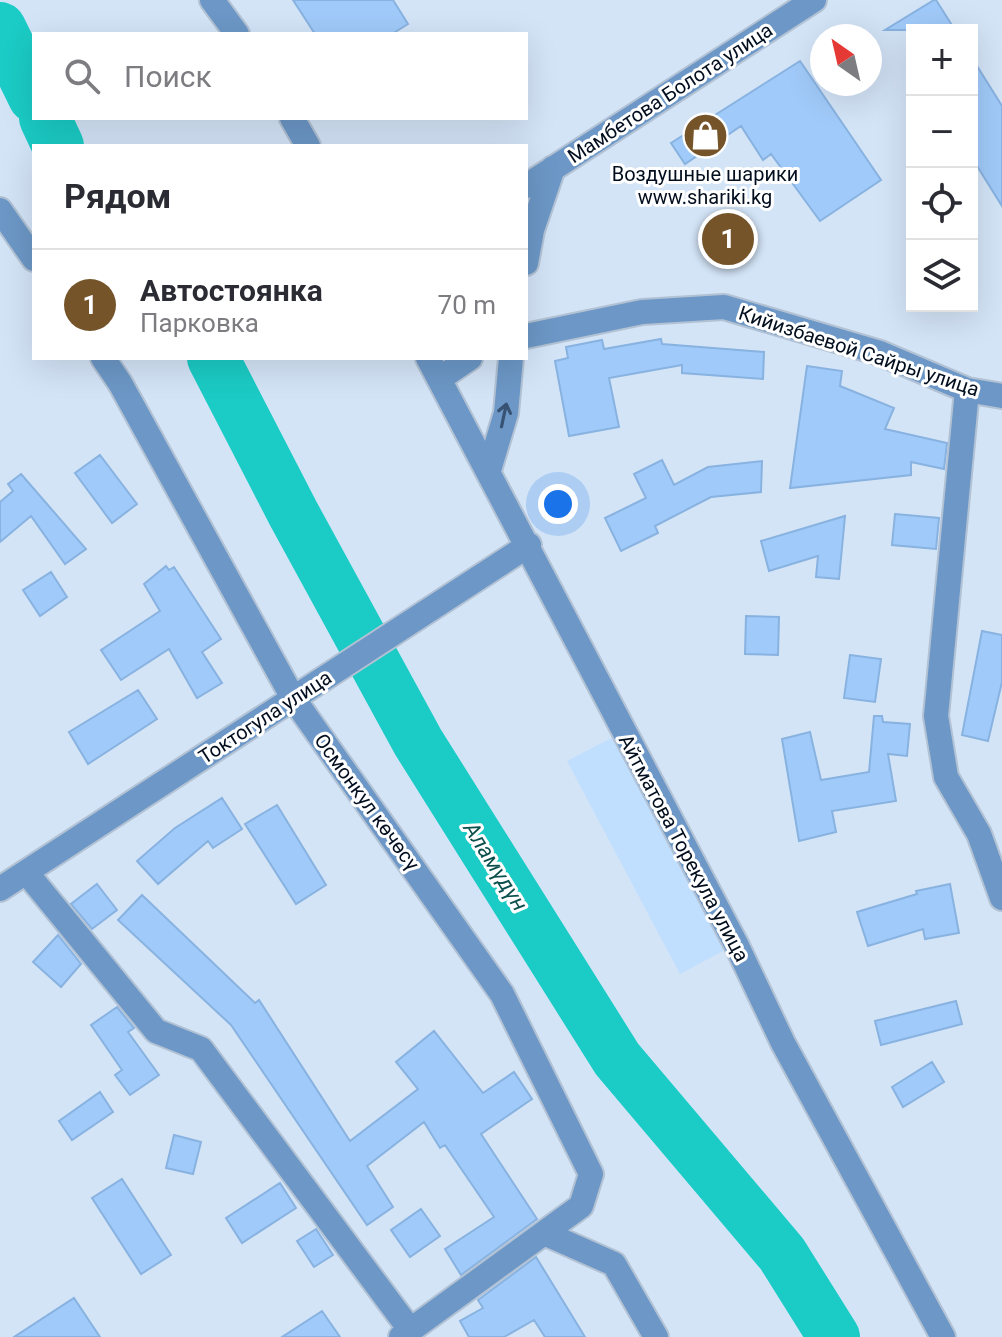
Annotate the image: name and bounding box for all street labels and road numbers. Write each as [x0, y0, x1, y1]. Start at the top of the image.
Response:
street label: Мамбетова Болота улица [563, 18, 777, 168]
street label: Кийизбаевой Сайры улица [736, 301, 982, 401]
street label: Токтогула улица [194, 665, 336, 769]
street label: Осмонкул көчөсү [309, 729, 425, 875]
street label: Айтматова Торекула улица [614, 730, 754, 966]

